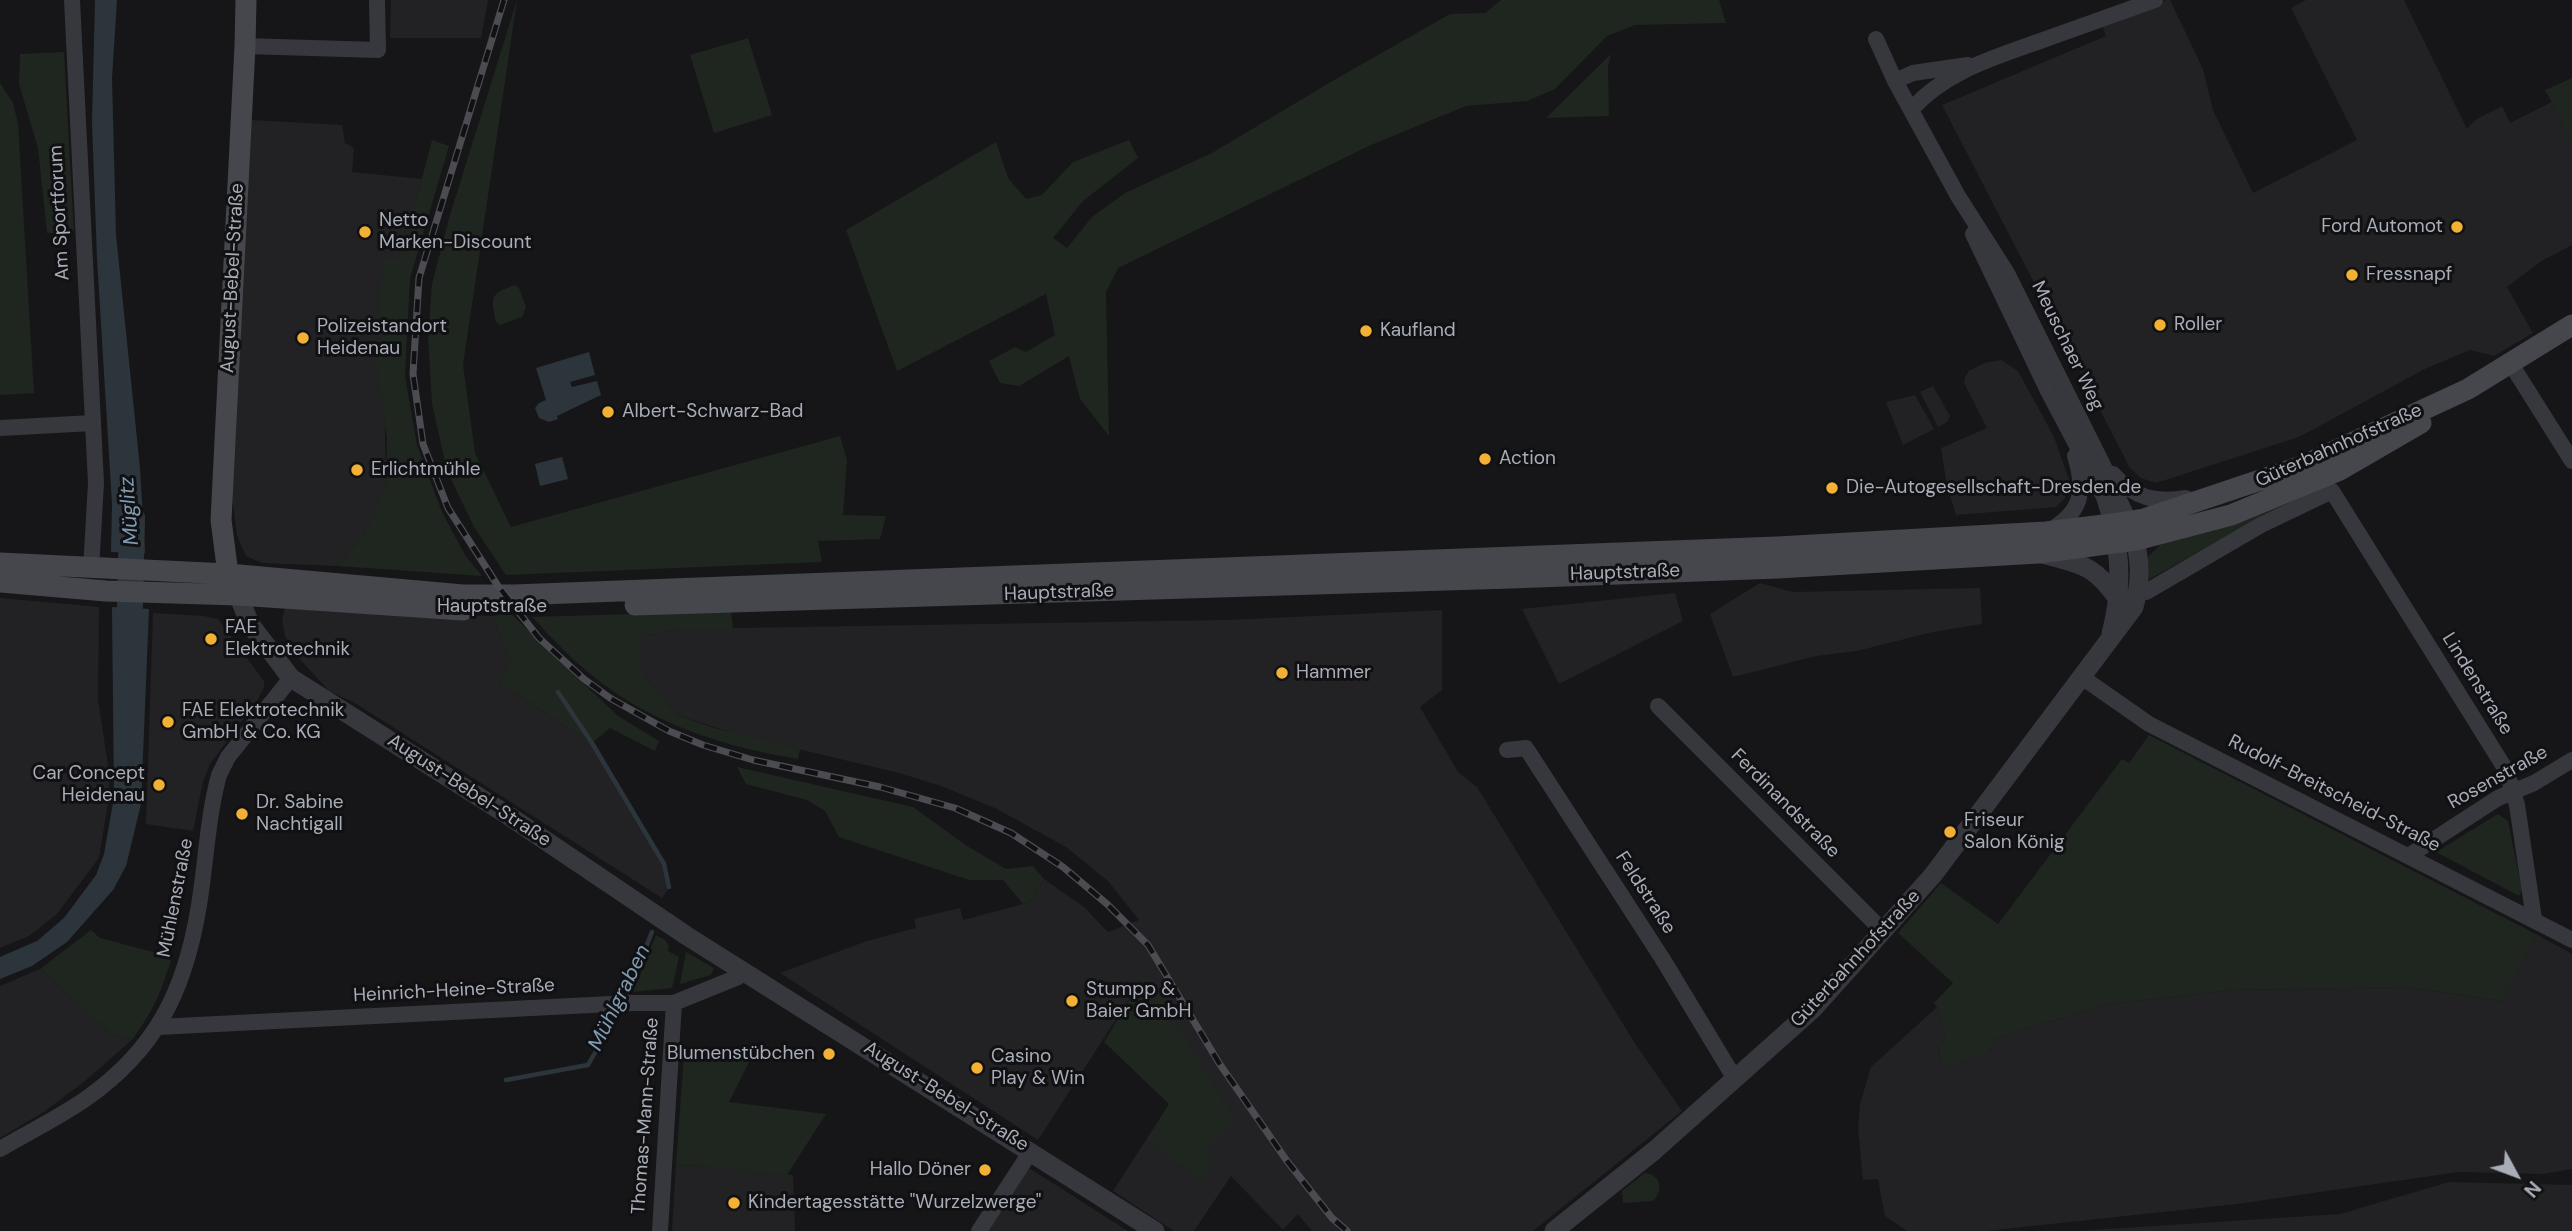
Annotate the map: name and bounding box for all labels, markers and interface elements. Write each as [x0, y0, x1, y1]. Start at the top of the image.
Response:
street label: Am Sportforum [45, 145, 75, 281]
street label: August-Bebel-Straße [217, 183, 249, 373]
place label: Netto Marken-Discount [379, 210, 532, 254]
place label: Ford Automot [2321, 216, 2443, 238]
marker: Ford Automot [2449, 219, 2465, 235]
marker: Netto Marken-Discount [357, 224, 373, 240]
place label: Fressnapf [2366, 264, 2452, 286]
marker: Fressnapf [2344, 267, 2360, 283]
street label: Meuschaer Weg [2026, 278, 2108, 414]
place label: Roller [2174, 314, 2222, 336]
place label: Polizeistandort Heidenau [317, 316, 447, 360]
marker: Roller [2152, 317, 2168, 333]
place label: Kaufland [1380, 320, 1456, 342]
marker: Kaufland [1358, 323, 1374, 339]
marker: Polizeistandort Heidenau [295, 330, 311, 346]
street label: Güterbahnhofstraße [2252, 399, 2426, 493]
place label: Albert-Schwarz-Bad [622, 401, 803, 423]
marker: Albert-Schwarz-Bad [600, 404, 616, 420]
place label: Action [1499, 448, 1556, 470]
marker: Action [1477, 451, 1493, 467]
place label: Erlichtmühle [371, 459, 481, 481]
marker: Erlichtmühle [349, 462, 365, 478]
water label: Müglitz [115, 476, 145, 546]
place label: Die-Autogesellschaft-Dresden.de [1846, 477, 2141, 499]
marker: Die-Autogesellschaft-Dresden.de [1824, 480, 1840, 496]
street label: Hauptstraße [1570, 560, 1680, 586]
street label: Hauptstraße [1004, 580, 1114, 606]
street label: Hauptstraße [437, 596, 547, 618]
place label: FAE Elektrotechnik [225, 617, 350, 661]
street label: Lindenstraße [2437, 629, 2517, 739]
marker: FAE Elektrotechnik [203, 631, 219, 647]
place label: Hammer [1296, 662, 1371, 684]
marker: Hammer [1274, 665, 1290, 681]
place label: FAE Elektrotechnik GmbH & Co. KG [182, 700, 344, 744]
marker: FAE Elektrotechnik GmbH & Co. KG [160, 714, 176, 730]
street label: August-Bebel-Straße [383, 730, 555, 852]
street label: Rudolf-Breitscheid-Straße [2224, 730, 2444, 858]
street label: Rosenstraße [2444, 741, 2552, 815]
street label: Ferdinandstraße [1726, 745, 1844, 863]
place label: Car Concept Heidenau [33, 763, 145, 807]
marker: Car Concept Heidenau [151, 777, 167, 793]
place label: Dr. Sabine Nachtigall [256, 792, 344, 836]
marker: Dr. Sabine Nachtigall [234, 806, 250, 822]
place label: Friseur Salon König [1964, 810, 2065, 854]
marker: Friseur Salon König [1942, 824, 1958, 840]
street label: Mühlenstraße [153, 837, 199, 959]
street label: Feldstraße [1610, 847, 1680, 939]
street label: Güterbahnhofstraße [1786, 886, 1926, 1032]
water label: Mühlgraben [584, 941, 656, 1055]
street label: Heinrich-Heine-Straße [353, 974, 555, 1008]
place label: Stumpp & Baier GmbH [1086, 979, 1191, 1023]
marker: Stumpp & Baier GmbH [1064, 993, 1080, 1009]
street label: Thomas-Mann-Straße [628, 1017, 664, 1215]
street label: August-Bebel-Straße [859, 1037, 1033, 1157]
place label: Blumenstübchen [667, 1043, 815, 1065]
marker: Blumenstübchen [821, 1046, 837, 1062]
place label: Casino Play & Win [991, 1046, 1085, 1090]
marker: Casino Play & Win [969, 1060, 985, 1076]
north arrow [2481, 1140, 2551, 1210]
place label: Hallo Döner [870, 1159, 971, 1181]
marker: Hallo Döner [977, 1162, 993, 1178]
text: N [2518, 1176, 2546, 1203]
place label: Kindertagesstätte "Wurzelzwerge" [748, 1192, 1041, 1214]
marker: Kindertagesstätte "Wurzelzwerge" [726, 1195, 742, 1211]

